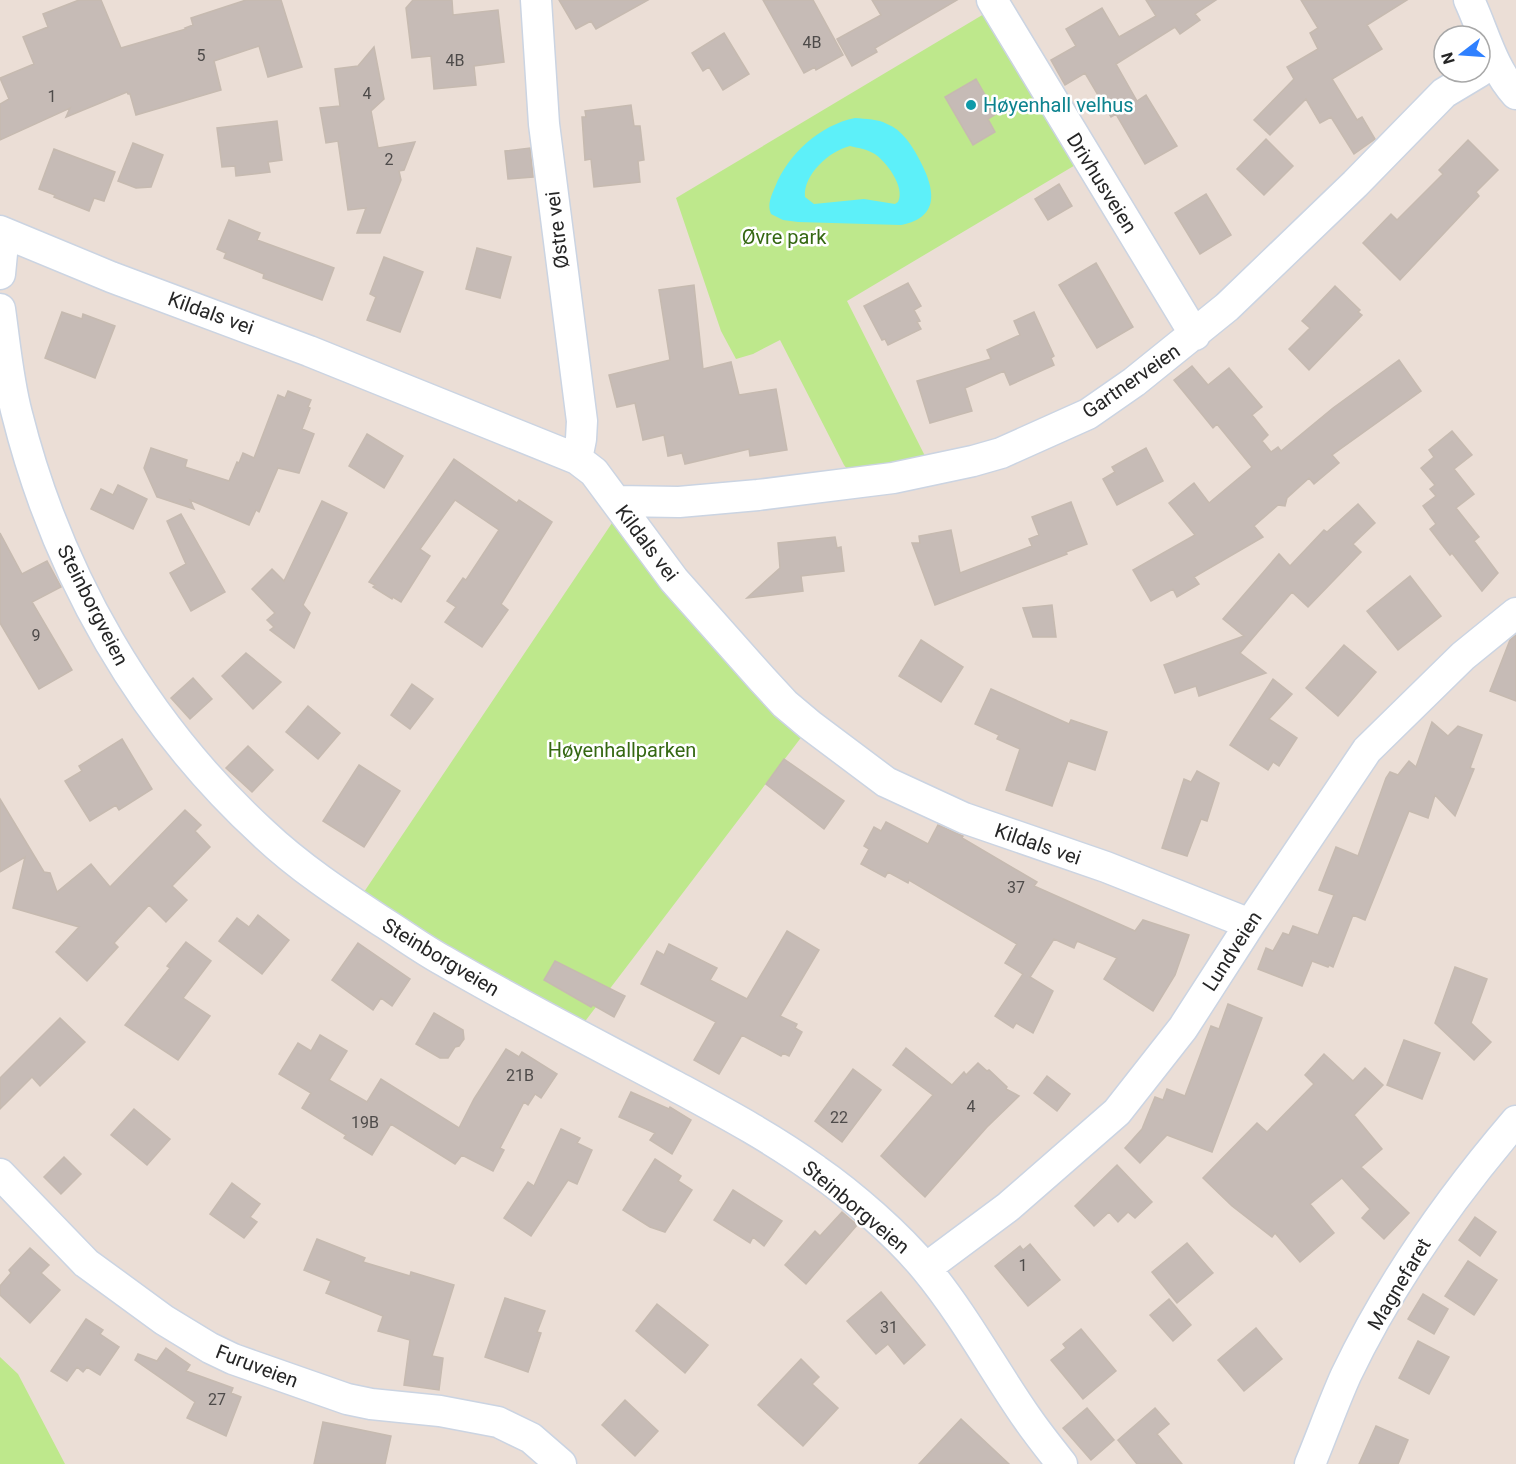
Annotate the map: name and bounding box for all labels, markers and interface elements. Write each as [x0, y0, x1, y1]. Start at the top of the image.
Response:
north arrow [1432, 24, 1492, 84]
house number: 4B [803, 33, 822, 52]
house number: 5 [197, 46, 206, 65]
text: N [1437, 50, 1459, 66]
house number: 4B [446, 51, 465, 70]
house number: 4 [363, 84, 372, 103]
house number: 1 [48, 87, 57, 106]
place label: Høyenhall velhus [983, 93, 1134, 117]
marker: Høyenhall velhus [964, 98, 978, 112]
street label: Drivhusveien [1062, 129, 1142, 237]
house number: 2 [385, 150, 394, 169]
street label: Østre vei [540, 190, 574, 270]
park label: Øvre park [742, 225, 827, 249]
street label: Kildals vei [165, 286, 257, 340]
street label: Gartnerveien [1078, 339, 1184, 423]
street label: Kildals vei [610, 500, 684, 586]
street label: Steinborgveien [52, 541, 134, 669]
house number: 9 [32, 626, 41, 645]
park label: Høyenhallparken [548, 738, 696, 762]
street label: Kildals vei [992, 818, 1084, 870]
house number: 37 [1007, 878, 1025, 897]
street label: Lundveien [1197, 907, 1267, 995]
street label: Steinborgveien [378, 913, 504, 1001]
house number: 21B [506, 1066, 534, 1085]
house number: 4 [967, 1097, 976, 1116]
house number: 22 [830, 1108, 848, 1127]
house number: 19B [351, 1113, 379, 1132]
street label: Steinborgveien [798, 1155, 914, 1259]
street label: Magnefaret [1362, 1234, 1436, 1334]
house number: 1 [1019, 1256, 1028, 1275]
house number: 31 [880, 1318, 898, 1337]
street label: Furuveien [212, 1339, 302, 1393]
house number: 27 [208, 1390, 226, 1409]

